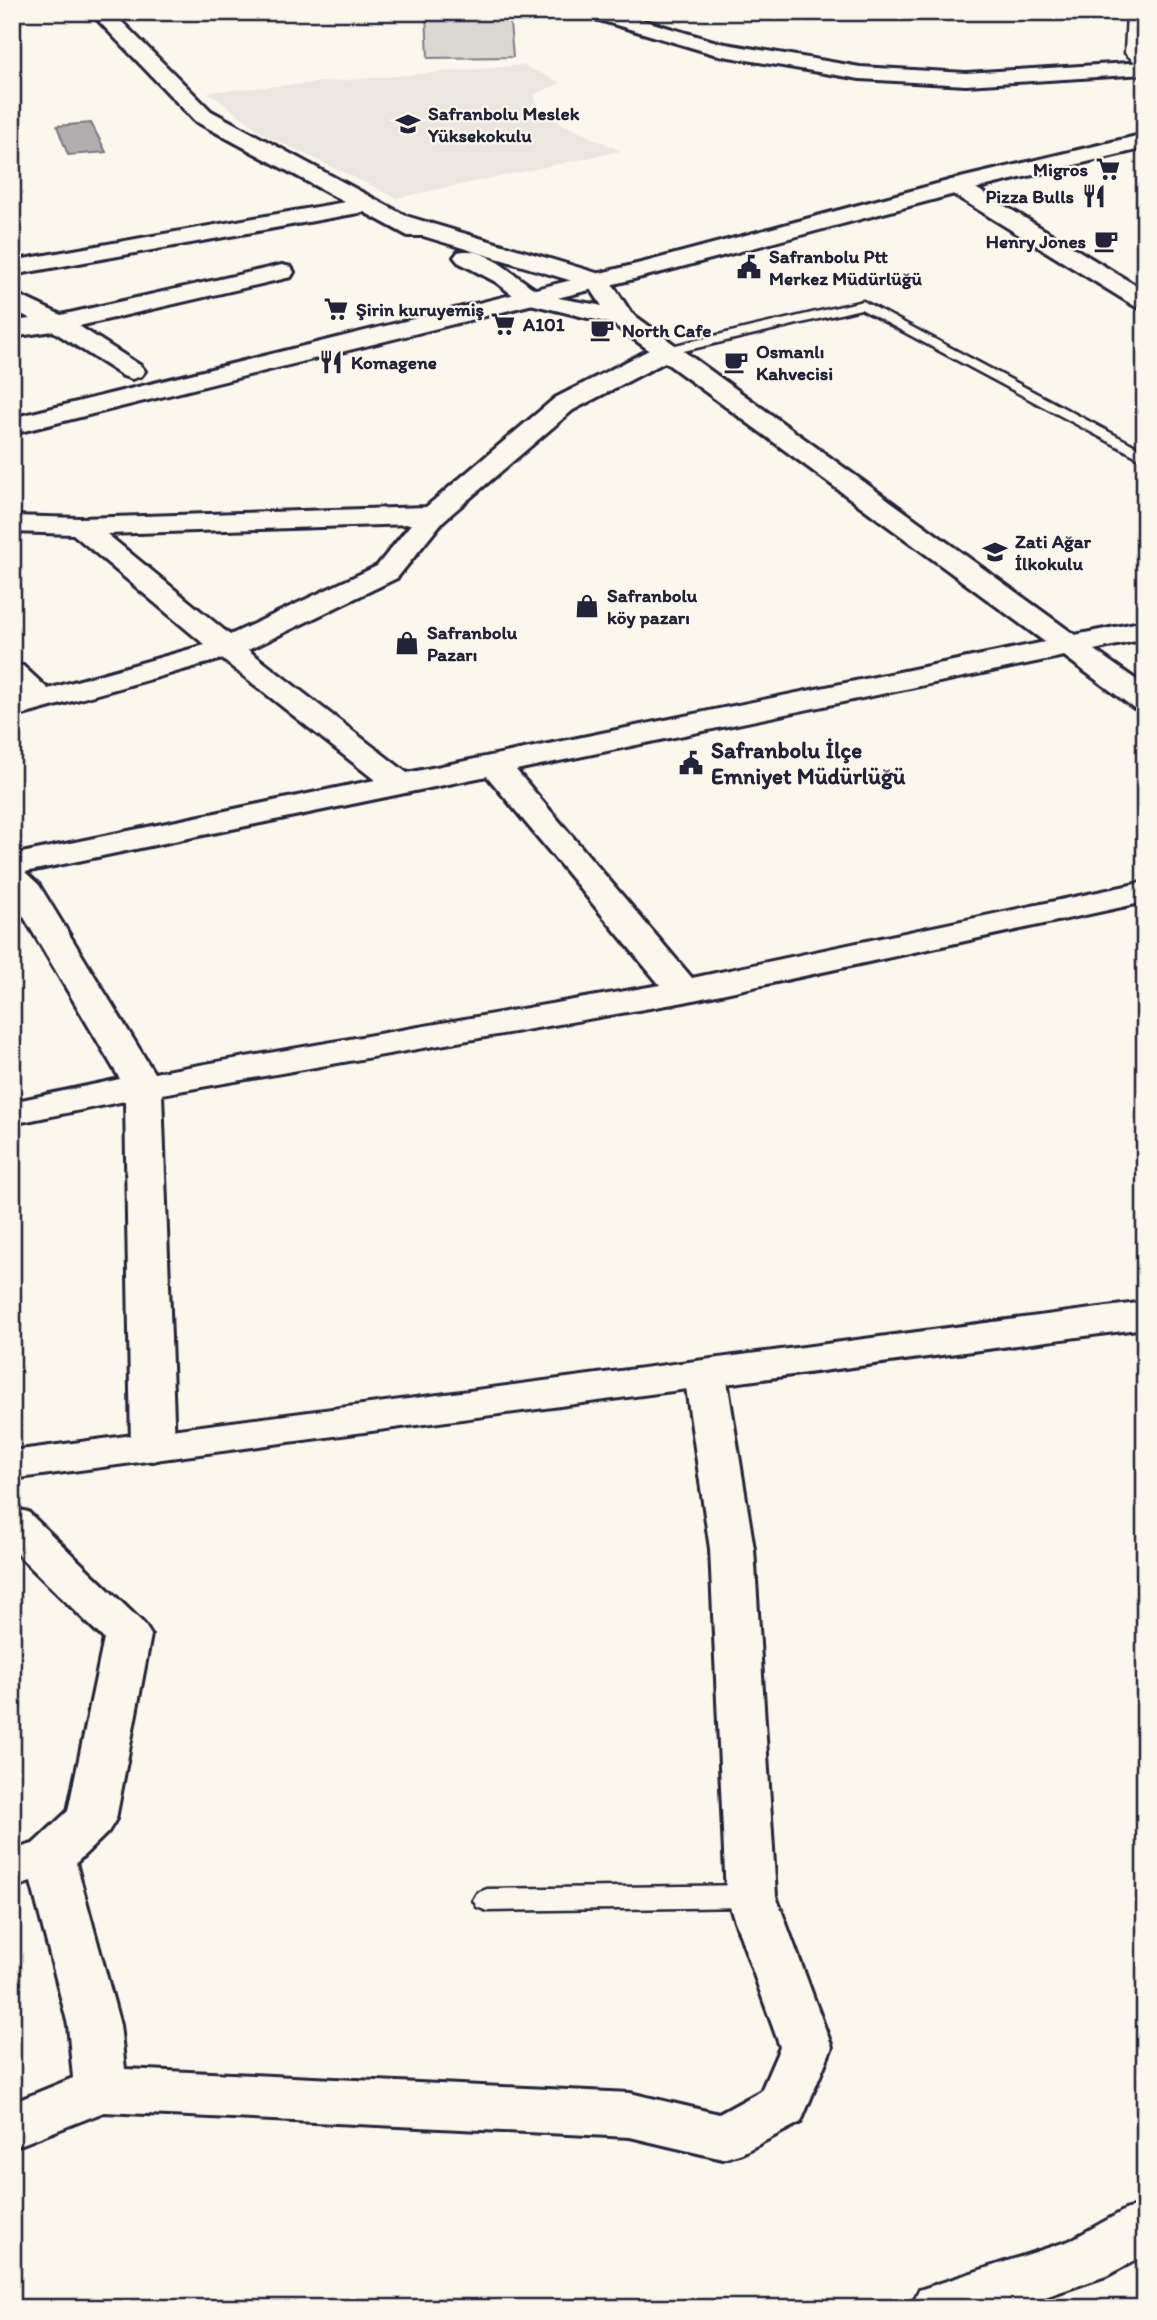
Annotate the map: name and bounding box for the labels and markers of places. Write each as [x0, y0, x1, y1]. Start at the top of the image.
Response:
place label: Safranbolu Meslek Yüksekokulu [427, 102, 580, 147]
school or university icon: Safranbolu Meslek Yüksekokulu [394, 110, 422, 138]
supermarket icon: Migros [1094, 155, 1122, 183]
place label: Migros [1033, 158, 1088, 181]
restaurant icon: Pizza Bulls [1080, 182, 1108, 210]
place label: Pizza Bulls [985, 185, 1075, 208]
cafe icon: Henry Jones [1092, 227, 1120, 255]
place label: Henry Jones [986, 230, 1087, 253]
place label: Safranbolu Ptt Merkez Müdürlüğü [769, 245, 923, 290]
public building icon: Safranbolu Ptt Merkez Müdürlüğü [735, 253, 763, 281]
supermarket icon: Şirin kuruyemiş [322, 295, 350, 323]
place label: Şirin kuruyemiş [356, 298, 485, 321]
supermarket icon: A101 [489, 310, 517, 338]
place label: A101 [522, 313, 565, 336]
cafe icon: North Cafe [588, 316, 616, 344]
place label: North Cafe [622, 319, 712, 342]
place label: Osmanlı Kahvecisi [756, 340, 833, 385]
restaurant icon: Komagene [317, 348, 345, 376]
cafe icon: Osmanlı Kahvecisi [722, 348, 750, 376]
place label: Komagene [351, 351, 437, 374]
place label: Zati Ağar İlkokulu [1015, 530, 1092, 575]
school or university icon: Zati Ağar İlkokulu [981, 538, 1009, 566]
place label: Safranbolu köy pazarı [607, 584, 698, 629]
shop icon: Safranbolu köy pazarı [573, 592, 601, 620]
place label: Safranbolu Pazarı [427, 621, 518, 666]
shop icon: Safranbolu Pazarı [393, 629, 421, 657]
place label: Safranbolu İlçe Emniyet Müdürlüğü [711, 736, 906, 790]
public building icon: Safranbolu İlçe Emniyet Müdürlüğü [677, 749, 705, 777]

